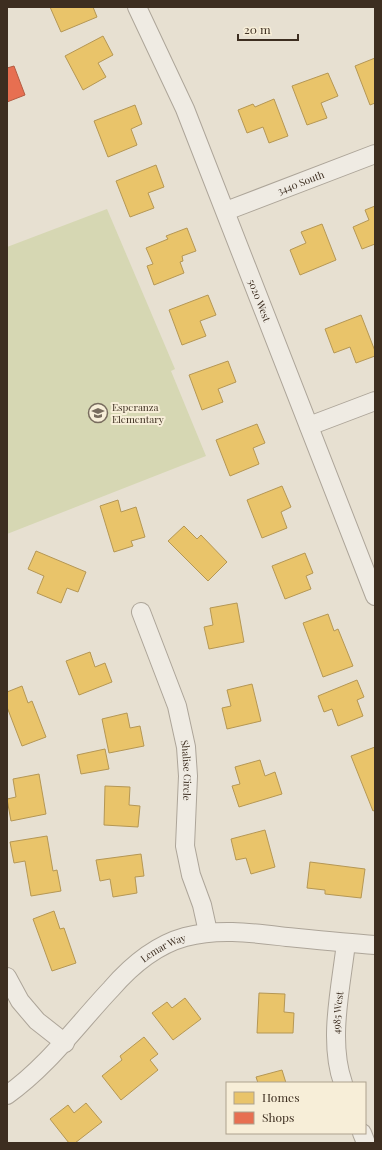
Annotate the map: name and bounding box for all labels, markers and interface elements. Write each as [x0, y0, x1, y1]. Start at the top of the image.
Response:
scale bar [238, 16, 298, 42]
text: 20 m [244, 21, 271, 37]
street label: 3440 South [275, 167, 326, 198]
street label: 5020 West [245, 277, 274, 324]
place label: Esperanza Elementary [112, 400, 164, 426]
school or university icon: Esperanza Elementary [87, 402, 109, 424]
street label: Shalise Circle [178, 739, 195, 801]
street label: Lemar Way [137, 930, 187, 965]
street label: 4985 West [329, 990, 346, 1034]
legend [226, 1082, 366, 1134]
text: Homes [262, 1089, 300, 1105]
text: Shops [262, 1109, 294, 1125]

